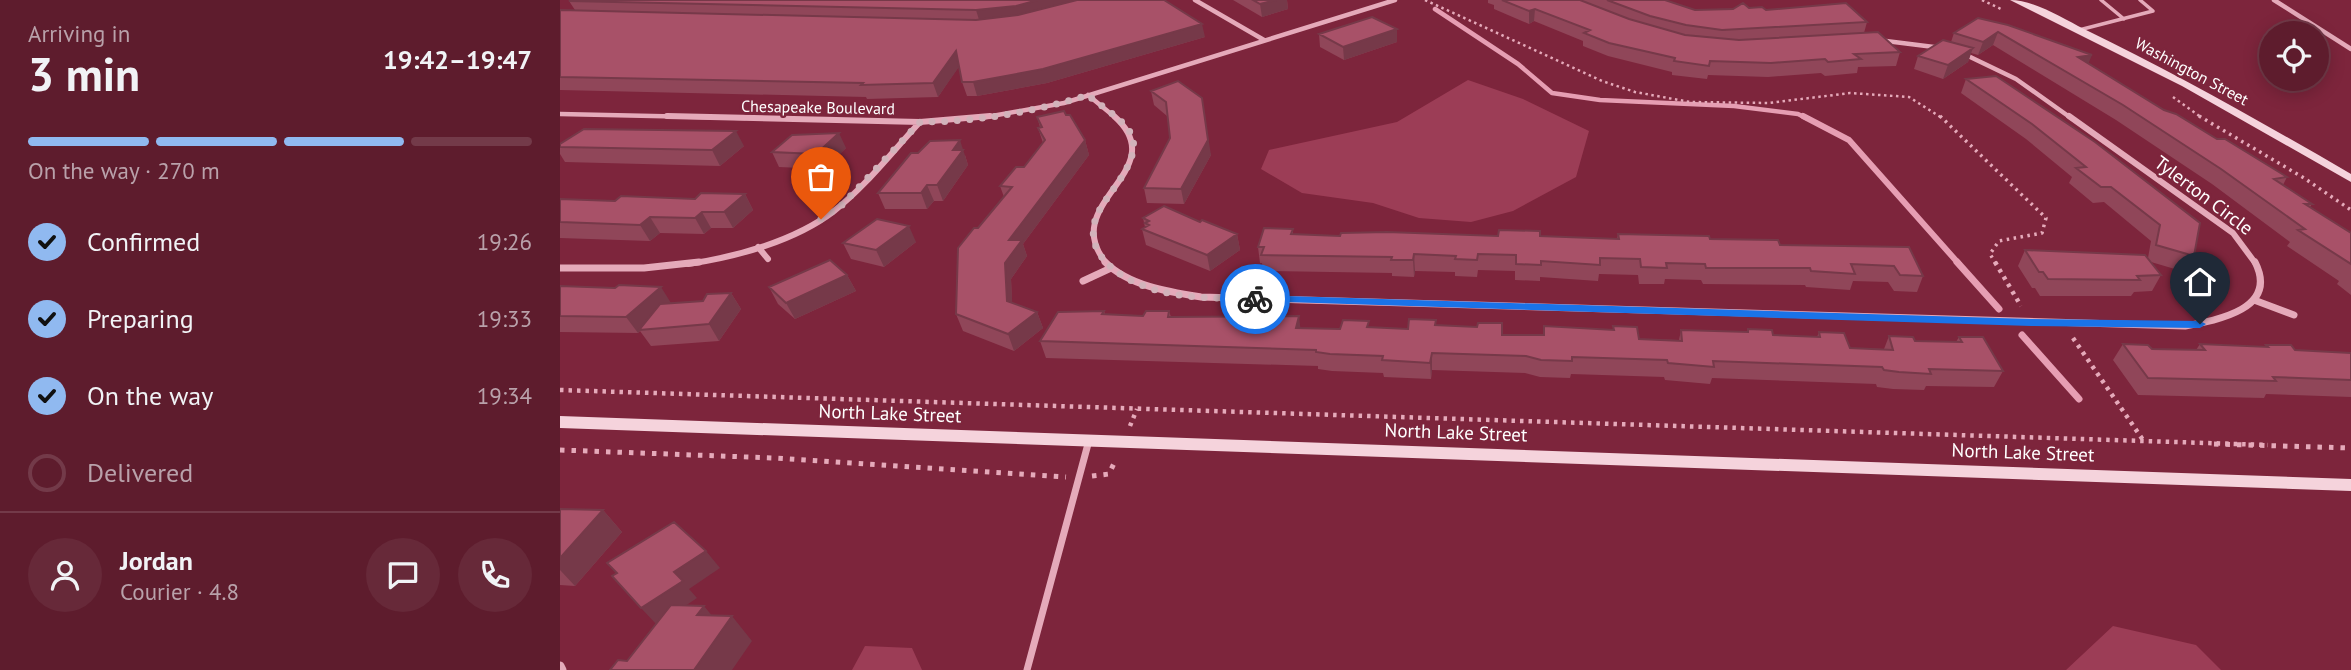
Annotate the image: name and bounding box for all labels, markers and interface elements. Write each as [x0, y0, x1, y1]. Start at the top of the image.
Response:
text: Arriving in [28, 19, 130, 48]
map controls [2259, 21, 2329, 91]
button: locate [2259, 21, 2329, 91]
street label: Washington Street [2132, 33, 2253, 110]
text: 19:42–19:47 [383, 43, 532, 76]
text: 3 min [28, 44, 140, 104]
street label: Chesapeake Boulevard [741, 96, 895, 118]
pin [791, 147, 851, 219]
street label: Tylerton Circle [2150, 150, 2258, 240]
text: On the way · 270 m [28, 156, 220, 185]
icon: bag [802, 158, 840, 196]
icon: check [28, 223, 66, 261]
text: Confirmed [87, 225, 200, 258]
text: 19:26 [477, 227, 532, 256]
pin [2170, 252, 2230, 324]
icon: home [2181, 263, 2219, 301]
courier [1220, 264, 1290, 334]
icon: bike [1236, 280, 1274, 318]
icon: check [28, 300, 66, 338]
text: Preparing [87, 302, 194, 335]
text: 19:33 [477, 304, 532, 333]
icon: check [28, 377, 66, 415]
text: On the way [87, 379, 213, 412]
text: 19:34 [477, 381, 532, 410]
street label: North Lake Street [818, 399, 962, 428]
street label: North Lake Street [1384, 418, 1528, 447]
street label: North Lake Street [1951, 438, 2095, 467]
text: Delivered [87, 456, 193, 489]
button: person [28, 538, 102, 612]
button: chat [366, 538, 440, 612]
button: phone [458, 538, 532, 612]
text: Jordan [120, 544, 193, 577]
text: Courier · 4.8 [120, 577, 239, 606]

